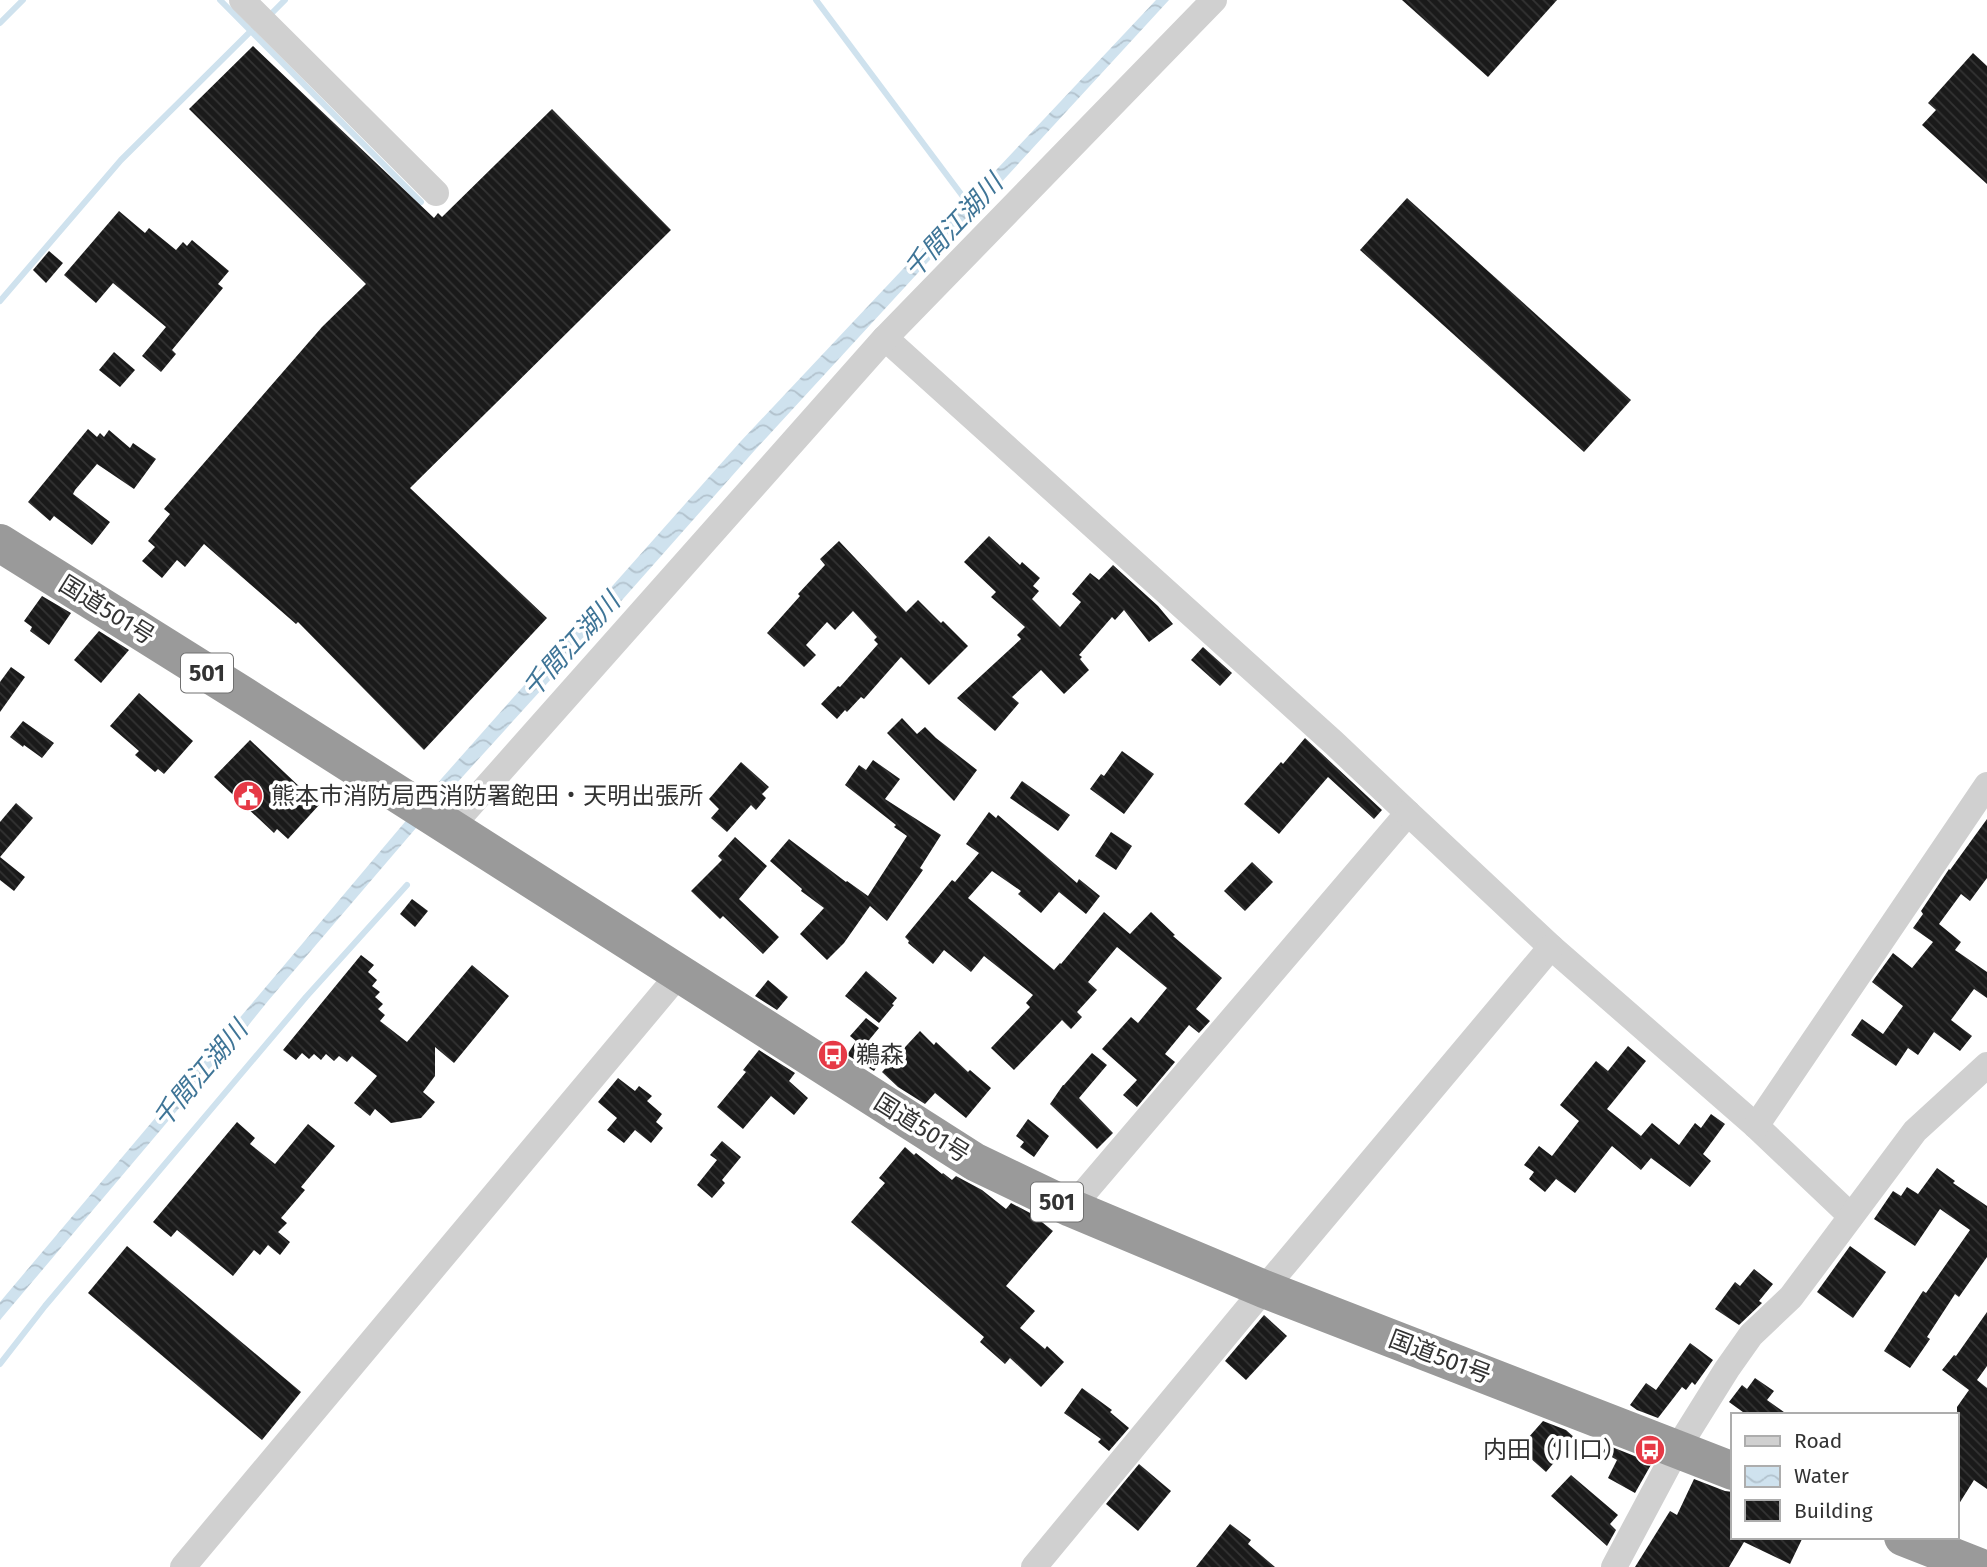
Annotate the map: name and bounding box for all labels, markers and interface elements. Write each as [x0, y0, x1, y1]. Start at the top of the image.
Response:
water label: 千間江湖川 [898, 166, 1011, 284]
street label: 国道501号 [54, 570, 160, 650]
water label: 千間江湖川 [516, 584, 628, 704]
road number: 501 [181, 653, 233, 692]
public building icon: 熊本市消防局西消防署飽田・天明出張所 [231, 779, 265, 813]
place label: 熊本市消防局西消防署飽田・天明出張所 [271, 782, 703, 810]
water label: 千間江湖川 [147, 1012, 256, 1134]
bus stop icon: 鵜森 [816, 1038, 850, 1072]
place label: 鵜森 [856, 1041, 904, 1069]
street label: 国道501号 [869, 1088, 975, 1168]
road number: 501 [1031, 1182, 1083, 1222]
street label: 国道501号 [1385, 1325, 1495, 1389]
legend [1731, 1413, 1959, 1539]
text: Road [1794, 1428, 1842, 1454]
bus stop icon: 内田（川口） [1633, 1433, 1667, 1467]
place label: 内田（川口） [1483, 1436, 1627, 1464]
text: Water [1794, 1463, 1849, 1489]
text: Building [1794, 1498, 1873, 1524]

